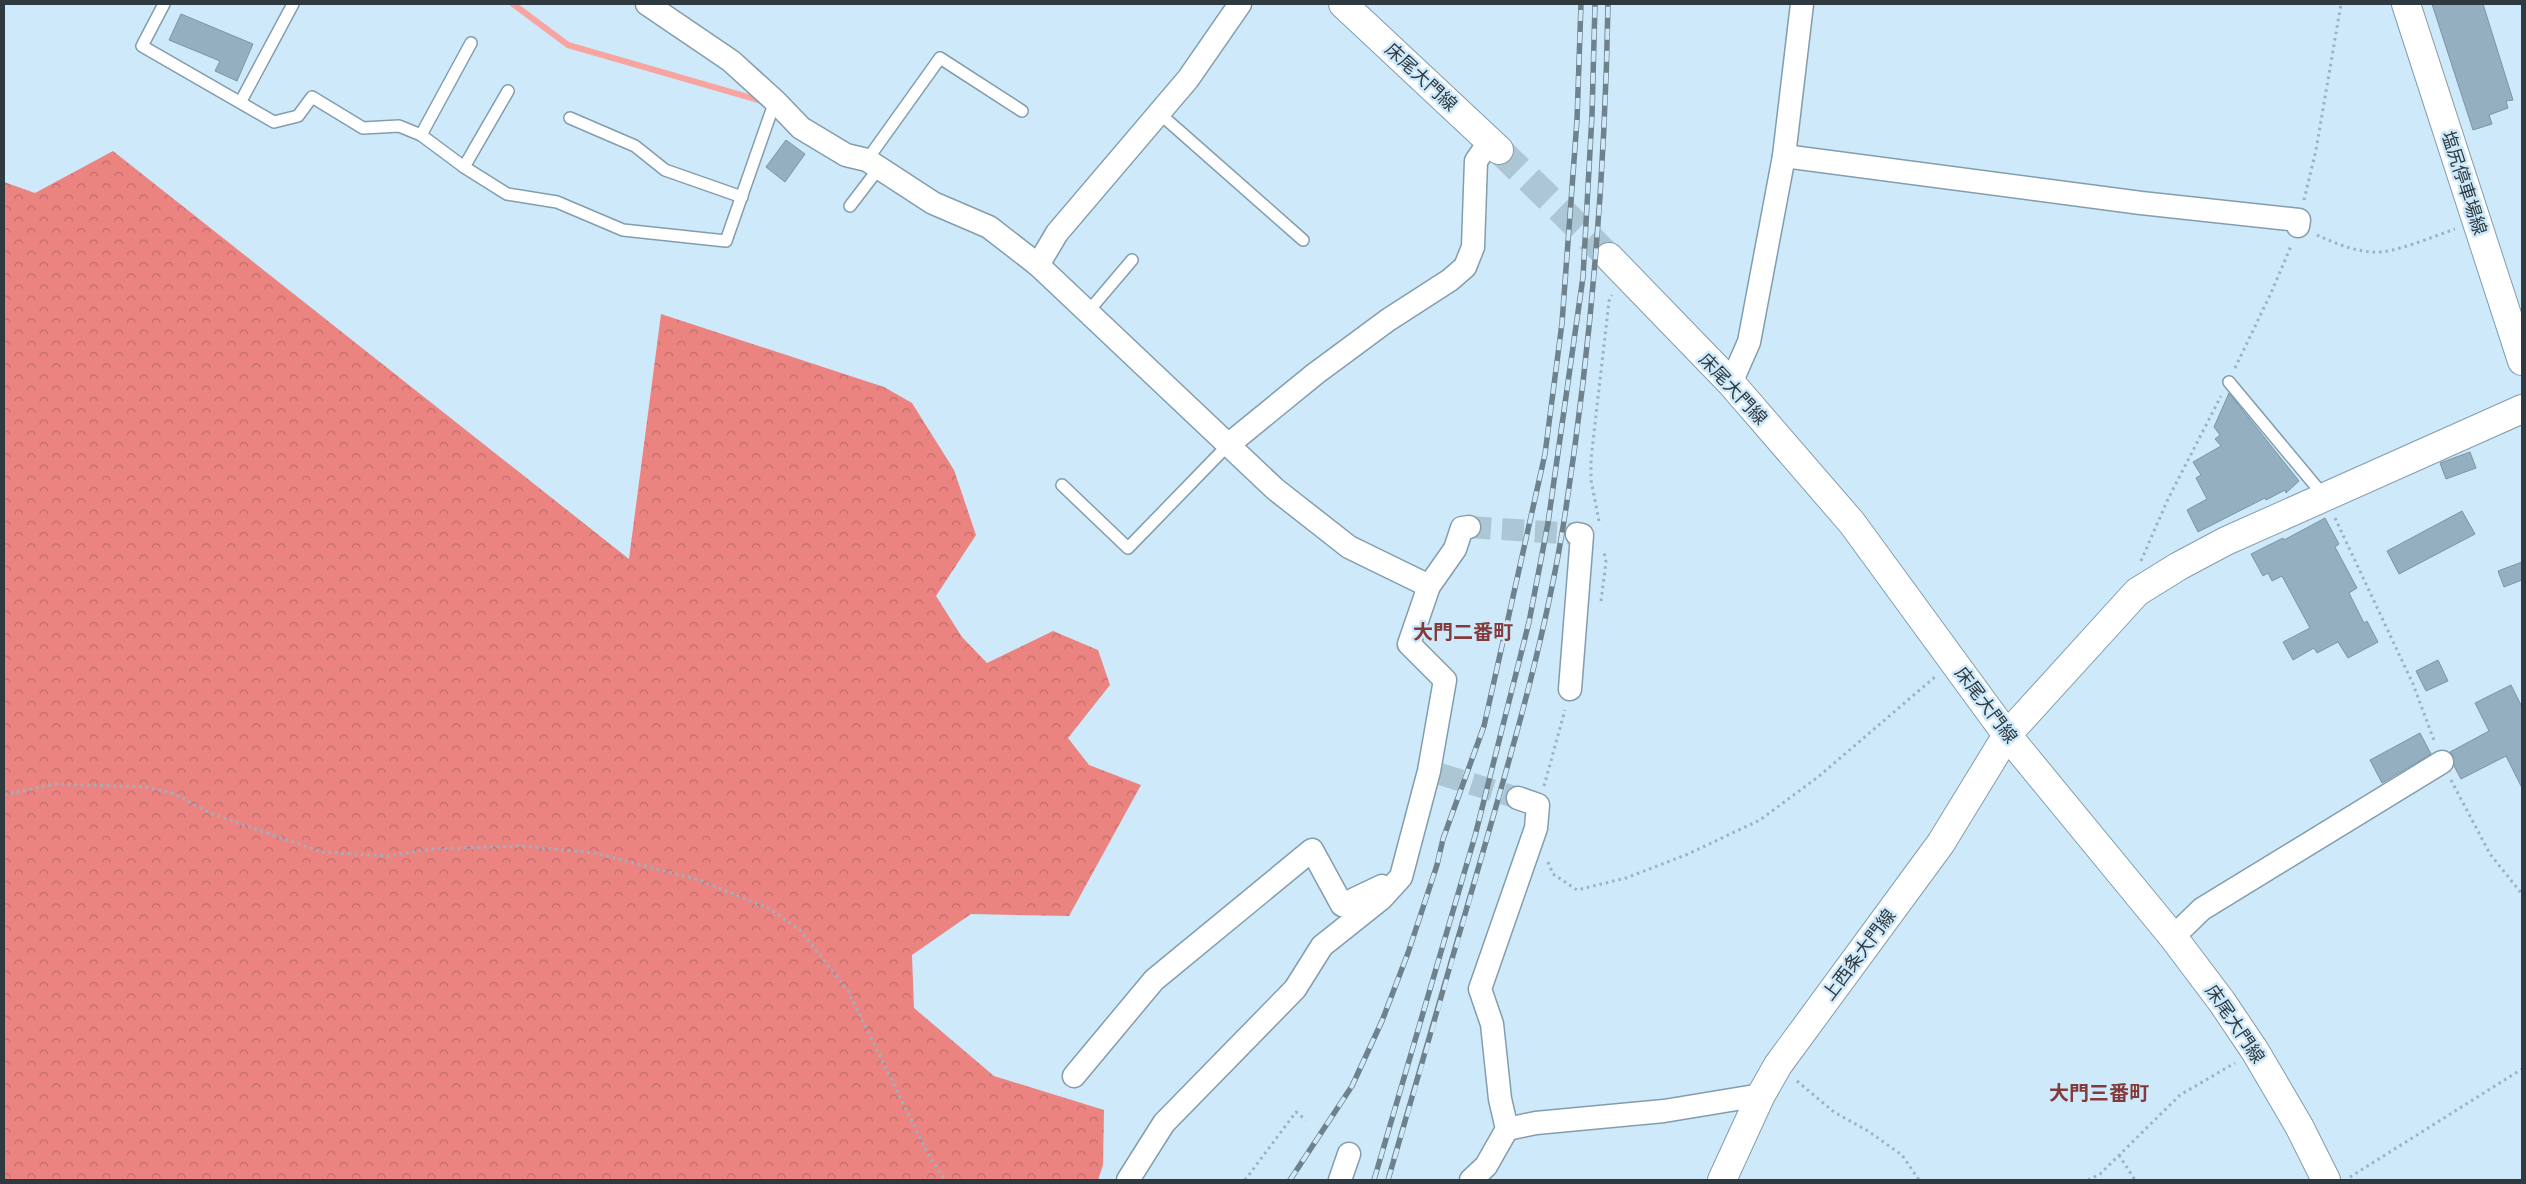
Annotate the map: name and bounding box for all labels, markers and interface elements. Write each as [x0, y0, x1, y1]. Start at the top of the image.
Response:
street label: 床尾大門線 [1381, 38, 1461, 116]
street label: 塩尻停車場線 [2437, 128, 2491, 238]
street label: 床尾大門線 [1694, 349, 1772, 429]
district label: 大門二番町 [1413, 620, 1513, 644]
street label: 床尾大門線 [1950, 662, 2022, 748]
street label: 上西条大門線 [1818, 905, 1900, 1005]
street label: 床尾大門線 [2201, 981, 2269, 1067]
district label: 大門三番町 [2049, 1081, 2149, 1105]

